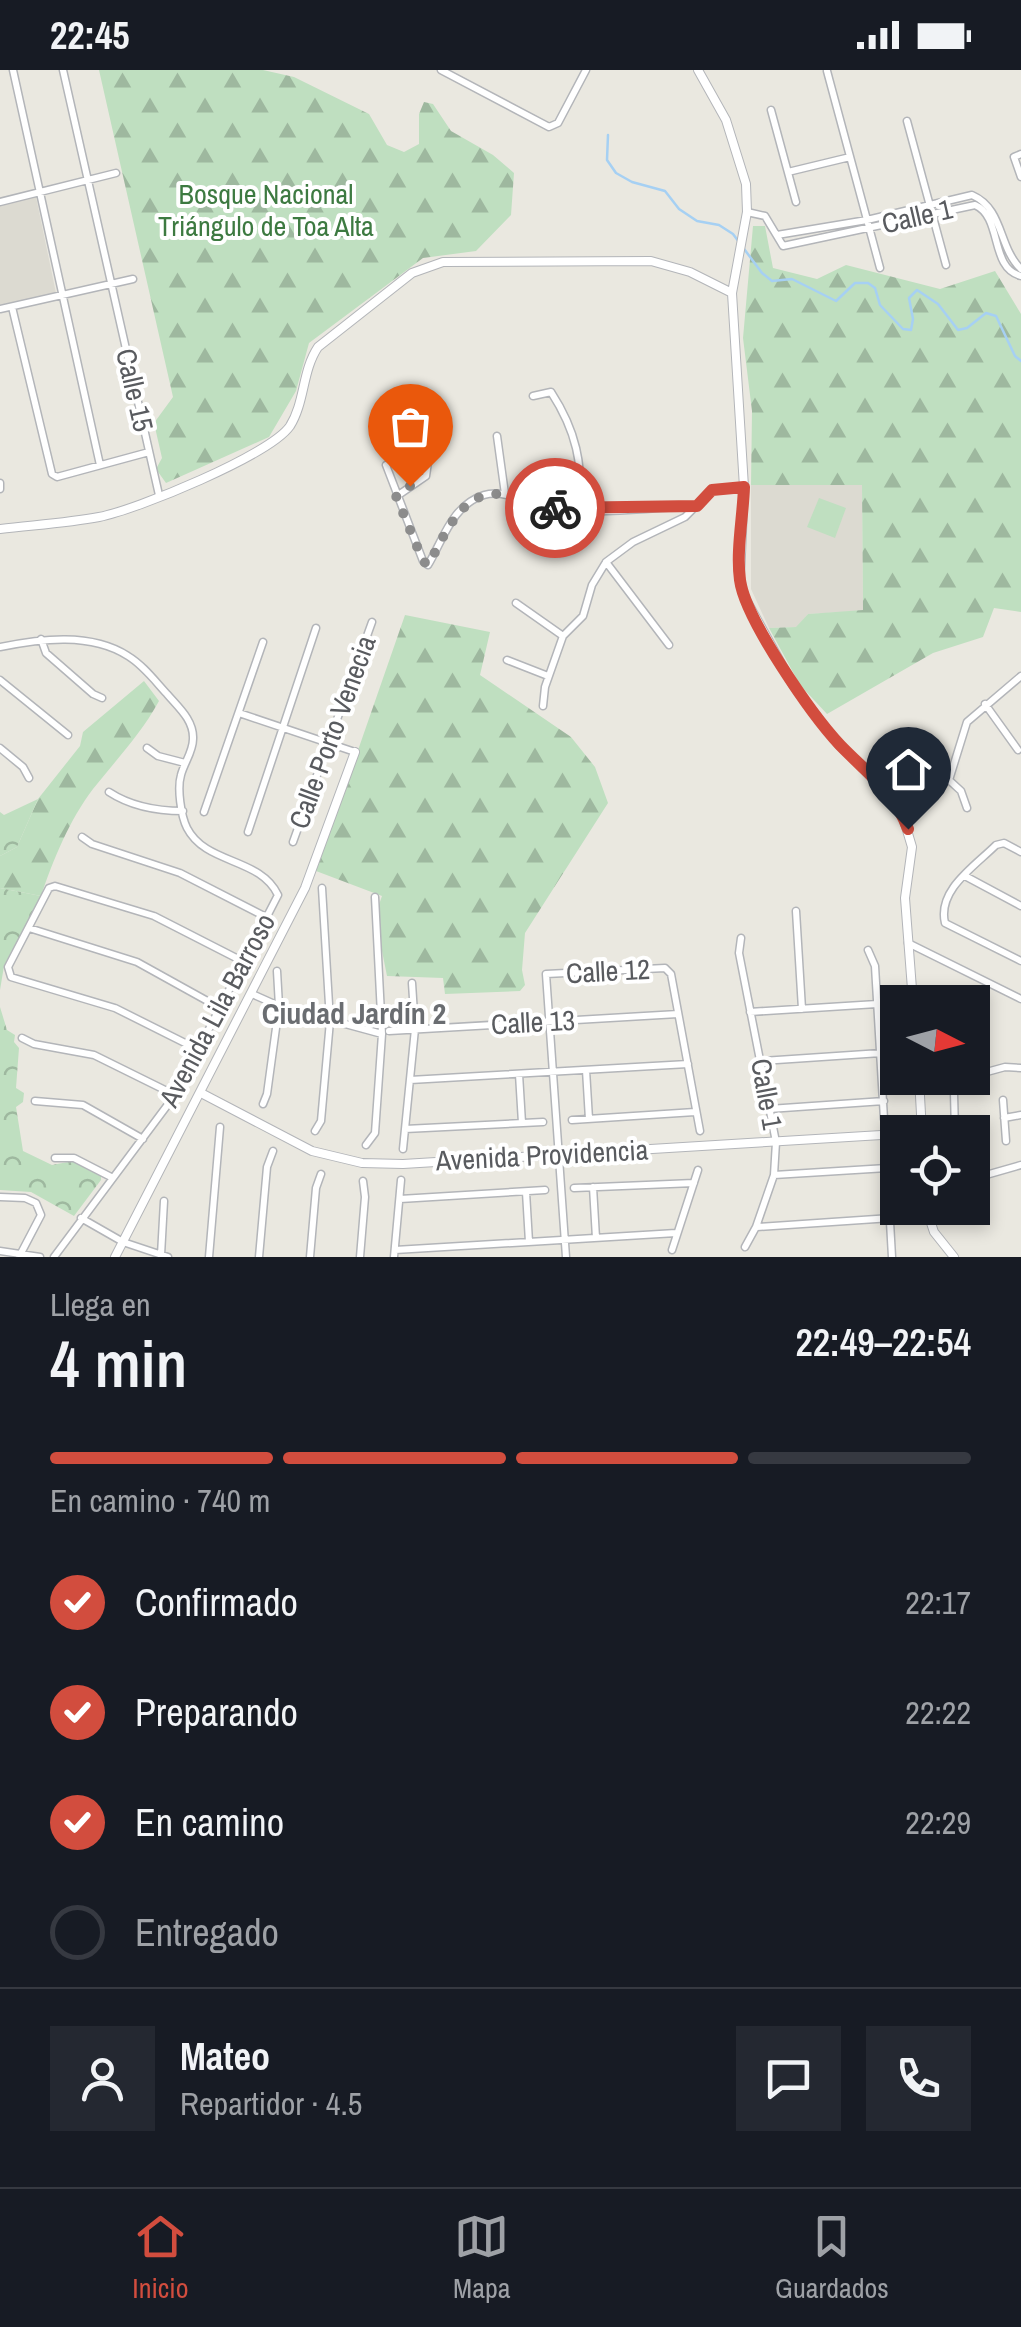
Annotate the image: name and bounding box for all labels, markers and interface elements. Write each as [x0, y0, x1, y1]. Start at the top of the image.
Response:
text: 22:45 [50, 10, 130, 61]
park label: Bosque Nacional Triángulo de Toa Alta [158, 175, 374, 245]
street label: Calle 1 [878, 189, 956, 243]
street label: Calle 15 [107, 345, 163, 435]
pin [368, 384, 453, 487]
icon: bag [383, 399, 438, 454]
courier [505, 458, 605, 558]
icon: bike [528, 481, 583, 536]
street label: Calle Porto Venecia [279, 630, 385, 834]
pin [866, 727, 951, 830]
icon: home [881, 742, 936, 797]
street label: Avenida Lila Barroso [150, 907, 284, 1114]
street label: Calle 12 [565, 950, 651, 992]
north arrow [880, 985, 990, 1095]
map controls [880, 985, 990, 1225]
district label: Ciudad Jardín 2 [262, 993, 446, 1033]
street label: Calle 13 [490, 1001, 576, 1043]
street label: Calle 1 [742, 1056, 792, 1133]
button: locate [880, 1115, 990, 1225]
street label: Avenida Providencia [434, 1130, 649, 1180]
text: Llega en [50, 1283, 151, 1326]
text: 22:49–22:54 [795, 1317, 971, 1368]
text: 4 min [50, 1320, 187, 1407]
text: En camino · 740 m [50, 1479, 270, 1522]
icon: check [50, 1575, 105, 1630]
text: Confirmado [135, 1577, 298, 1628]
text: 22:17 [905, 1581, 971, 1624]
icon: check [50, 1685, 105, 1740]
text: Preparando [135, 1687, 298, 1738]
text: 22:22 [905, 1691, 971, 1734]
icon: check [50, 1795, 105, 1850]
text: En camino [135, 1797, 284, 1848]
text: 22:29 [905, 1801, 971, 1844]
text: Entregado [135, 1907, 279, 1958]
button: person [50, 2026, 155, 2131]
button: chat [736, 2026, 841, 2131]
button: phone [866, 2026, 971, 2131]
text: Mateo [180, 2031, 270, 2082]
text: Repartidor · 4.5 [180, 2082, 362, 2125]
tab: Inicio [132, 2209, 188, 2307]
tab: Mapa [453, 2209, 511, 2307]
tab: Guardados [775, 2209, 889, 2307]

